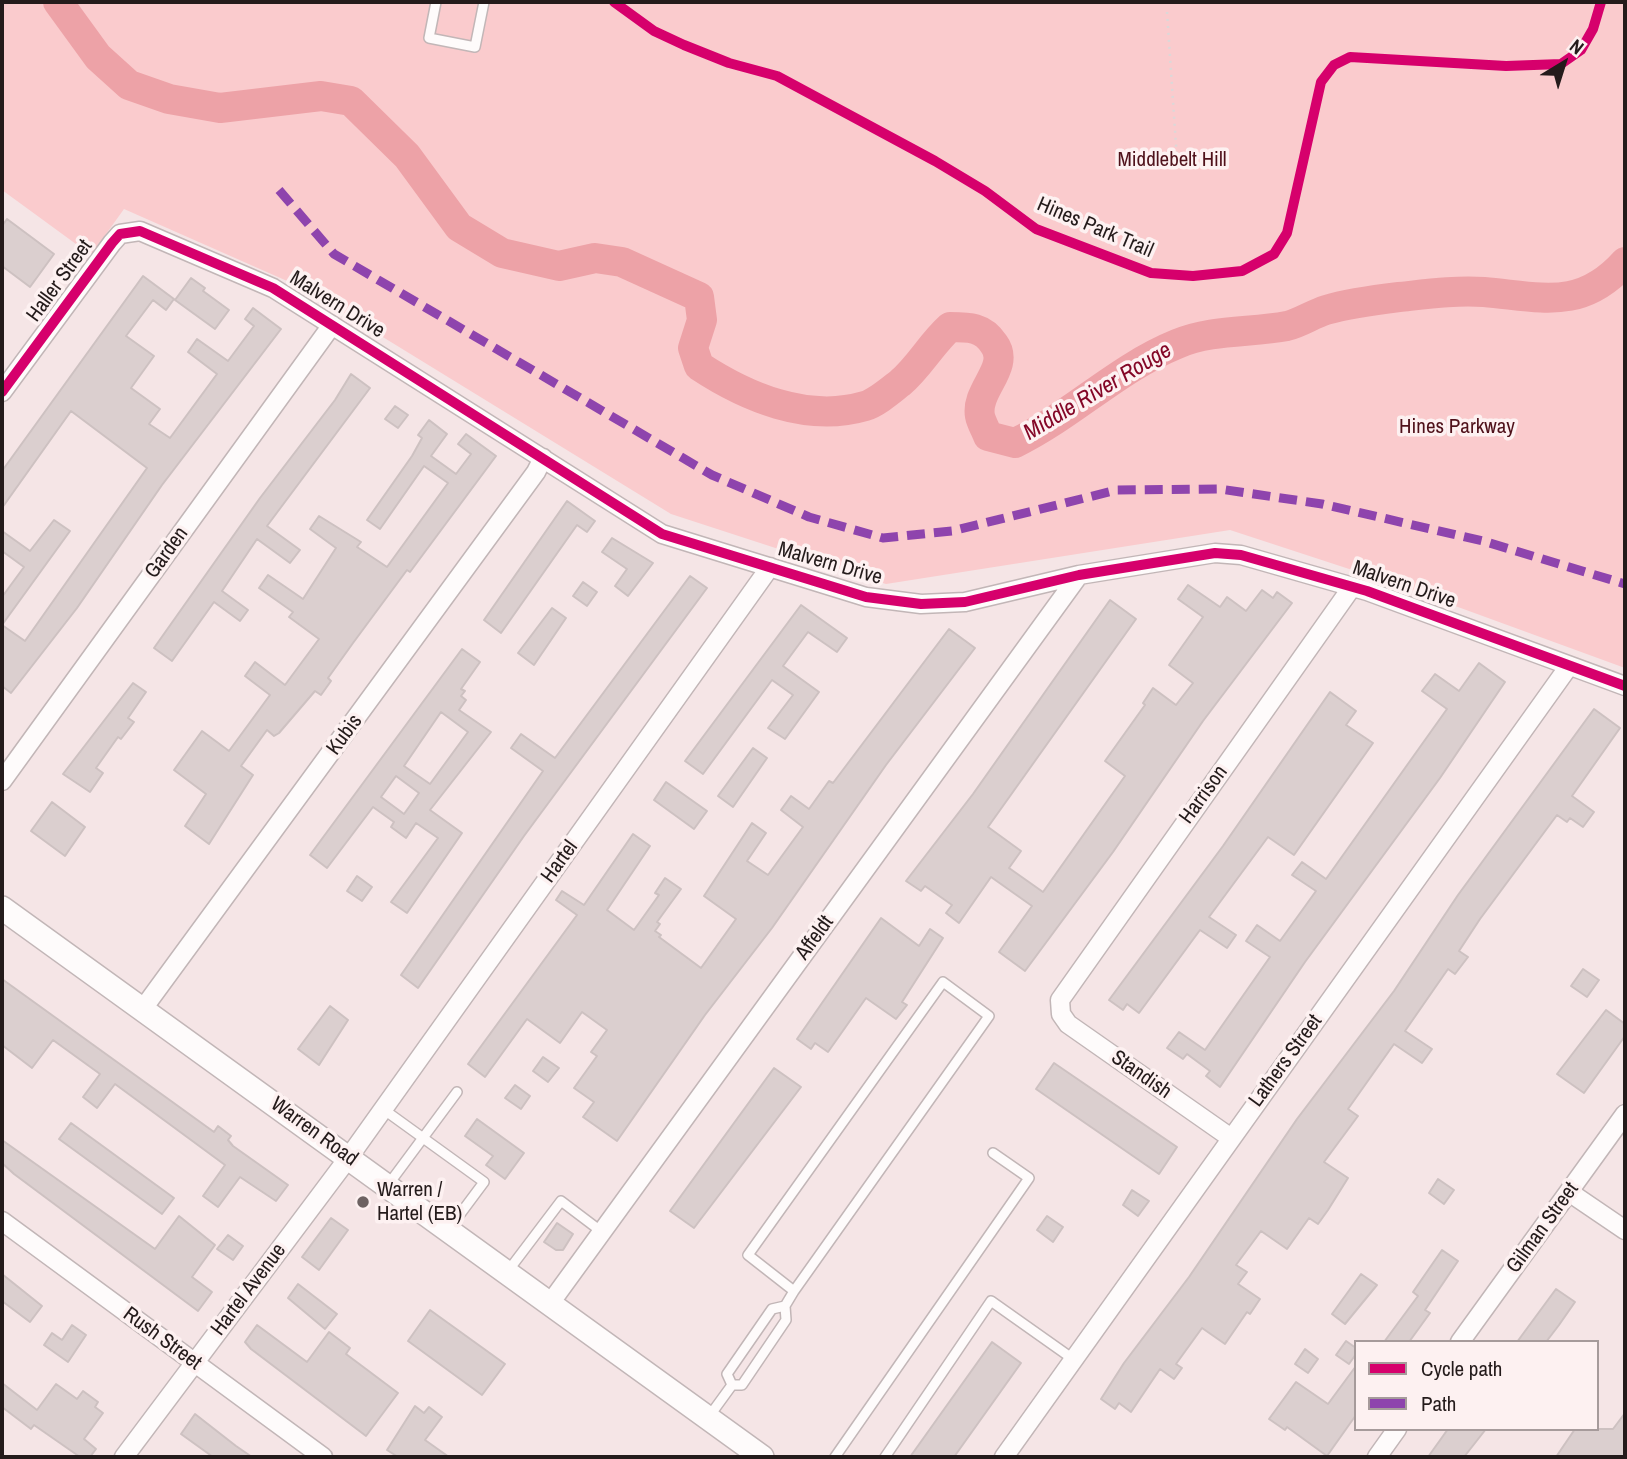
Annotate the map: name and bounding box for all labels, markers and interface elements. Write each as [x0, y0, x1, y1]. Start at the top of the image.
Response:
north arrow [1529, 28, 1599, 98]
text: N [1564, 33, 1589, 60]
park label: Middlebelt Hill [1117, 147, 1227, 173]
street label: Hines Park Trail [1033, 192, 1157, 264]
street label: Haller Street [22, 235, 98, 327]
street label: Malvern Drive [285, 266, 389, 344]
water label: Middle River Rouge [1019, 337, 1177, 447]
park label: Hines Parkway [1399, 414, 1515, 440]
street label: Garden [140, 522, 194, 584]
street label: Malvern Drive [775, 537, 885, 591]
street label: Malvern Drive [1349, 556, 1459, 614]
street label: Kubis [322, 710, 368, 760]
street label: Harrison [1174, 761, 1234, 829]
street label: Hartel [536, 836, 584, 888]
street label: Affeldt [791, 911, 839, 965]
street label: Lathers Street [1244, 1010, 1328, 1112]
street label: Standish [1106, 1045, 1176, 1105]
street label: Warren Road [265, 1092, 363, 1172]
place label: Warren / Hartel (EB) [377, 1177, 462, 1227]
street label: Gilman Street [1502, 1178, 1584, 1278]
marker: Warren / Hartel (EB) [355, 1194, 371, 1210]
street label: Hartel Avenue [206, 1239, 292, 1341]
street label: Rush Street [118, 1302, 206, 1376]
legend [1354, 1340, 1599, 1431]
text: Cycle path [1421, 1354, 1502, 1383]
text: Path [1421, 1389, 1456, 1418]

